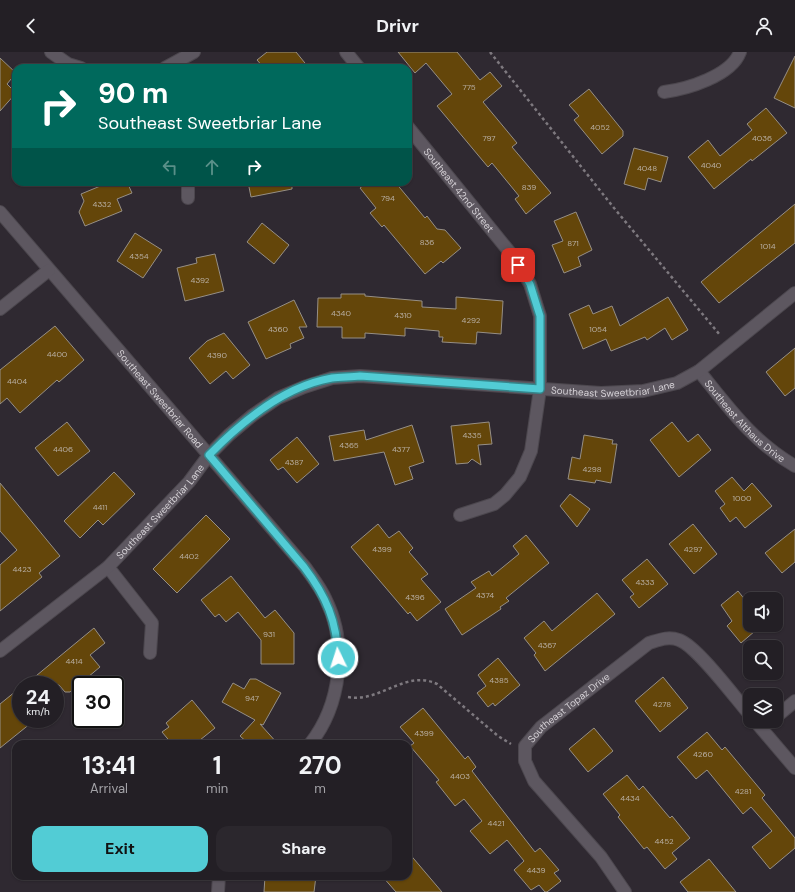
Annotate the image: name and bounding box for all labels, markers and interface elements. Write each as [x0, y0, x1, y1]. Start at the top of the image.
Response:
text: Drivr [376, 14, 419, 38]
icon: back [20, 15, 42, 37]
icon: person [753, 15, 775, 37]
text: 90 m [98, 75, 168, 112]
icon: right [32, 80, 84, 132]
house number: 775 [462, 82, 476, 92]
text: Southeast Sweetbriar Lane [98, 111, 322, 135]
house number: 4052 [590, 122, 610, 132]
house number: 797 [482, 133, 496, 143]
house number: 4036 [752, 133, 772, 143]
street label: Southeast 42nd Street [421, 145, 497, 235]
icon: left [159, 156, 181, 178]
icon: ahead [201, 156, 223, 178]
icon: right [243, 156, 265, 178]
house number: 4040 [701, 160, 722, 170]
house number: 4048 [637, 163, 657, 173]
house number: 839 [522, 182, 536, 192]
house number: 794 [381, 193, 395, 203]
house number: 4332 [93, 199, 112, 209]
house number: 836 [420, 237, 434, 247]
house number: 871 [567, 238, 579, 248]
house number: 1014 [760, 241, 776, 251]
pin [501, 248, 535, 282]
house number: 4354 [129, 251, 149, 261]
icon: arrive [507, 254, 529, 276]
house number: 4392 [191, 275, 210, 285]
house number: 4340 [331, 308, 351, 318]
house number: 4310 [394, 310, 412, 320]
house number: 4292 [462, 315, 481, 325]
house number: 4360 [268, 324, 289, 334]
house number: 1054 [589, 324, 607, 334]
street label: Southeast Sweetbriar Road [114, 347, 206, 450]
house number: 4400 [47, 349, 68, 359]
house number: 4390 [207, 350, 227, 360]
house number: 4404 [7, 376, 27, 386]
street label: Southeast Sweetbriar Lane [551, 377, 676, 400]
street label: Southeast Althaus Drive [702, 377, 788, 465]
house number: 4335 [462, 430, 482, 440]
house number: 4365 [339, 440, 359, 450]
house number: 4406 [53, 444, 73, 454]
house number: 4377 [392, 444, 410, 454]
house number: 4387 [285, 457, 303, 467]
street label: Southeast Sweetbriar Lane [113, 461, 207, 561]
house number: 4298 [582, 464, 602, 474]
house number: 1000 [733, 493, 752, 503]
house number: 4411 [93, 502, 107, 512]
house number: 4399 [372, 544, 392, 554]
house number: 4297 [684, 544, 702, 554]
house number: 4402 [179, 551, 199, 561]
house number: 4423 [12, 564, 32, 574]
house number: 4333 [635, 577, 655, 587]
house number: 4374 [476, 590, 494, 600]
house number: 4396 [405, 592, 425, 602]
map controls [743, 592, 783, 728]
button: sound [743, 592, 783, 632]
house number: 931 [263, 629, 275, 639]
position arrow [317, 637, 359, 679]
house number: 4367 [538, 640, 556, 650]
button: search [743, 640, 783, 680]
house number: 4414 [65, 656, 83, 666]
street label: Southeast Topaz Drive [524, 669, 612, 745]
house number: 4385 [489, 675, 509, 685]
speed limit sign: 30 [72, 676, 124, 728]
text: 24 [26, 684, 50, 710]
button: layers [743, 688, 783, 728]
house number: 947 [245, 693, 259, 703]
house number: 4278 [653, 699, 671, 709]
text: km/h [26, 705, 50, 718]
house number: 4399 [414, 728, 434, 738]
house number: 4260 [693, 749, 714, 759]
text: 13:41 [82, 750, 136, 781]
text: 1 [213, 750, 222, 781]
text: 270 [298, 750, 342, 781]
house number: 4403 [450, 771, 470, 781]
text: Arrival [90, 780, 128, 797]
text: min [206, 780, 228, 797]
text: m [314, 780, 326, 797]
house number: 4281 [735, 786, 751, 796]
house number: 4434 [620, 793, 640, 803]
house number: 4421 [488, 818, 504, 828]
button: Exit [32, 826, 208, 872]
button: Share [216, 826, 392, 872]
house number: 4452 [654, 836, 674, 846]
house number: 4439 [526, 865, 546, 875]

